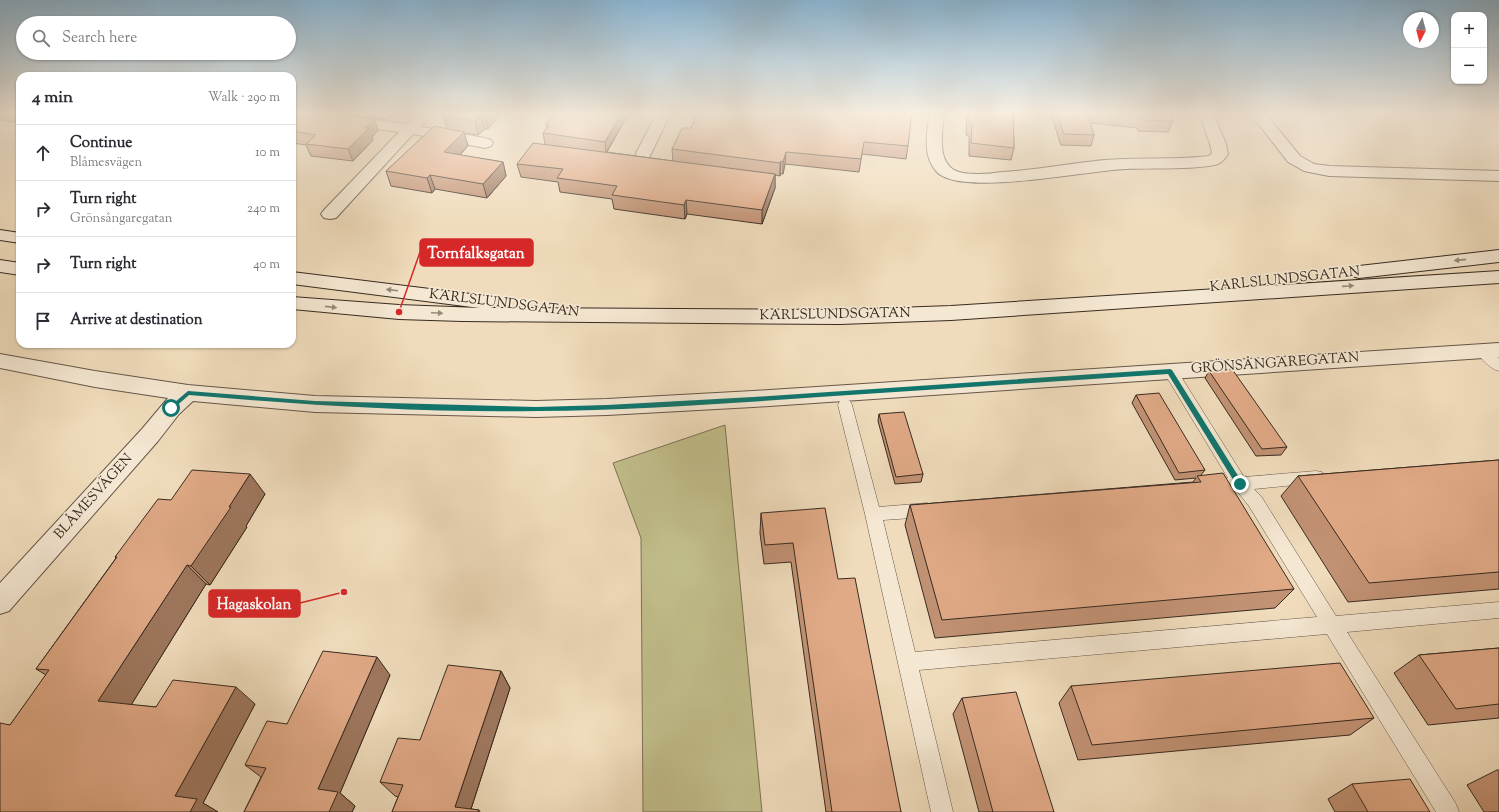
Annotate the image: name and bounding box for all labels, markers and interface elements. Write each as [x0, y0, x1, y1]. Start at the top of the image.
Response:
north arrow [1403, 12, 1439, 48]
map controls [1451, 12, 1487, 84]
button: + [1451, 12, 1487, 48]
search box [16, 16, 296, 60]
icon: search [30, 27, 52, 49]
text: Search here [62, 28, 137, 49]
button: − [1451, 48, 1487, 84]
text: 4 min [32, 86, 73, 110]
text: Walk · 290 m [208, 89, 280, 107]
text: Continue [70, 133, 132, 154]
icon: ahead [32, 142, 54, 164]
text: 10 m [255, 144, 280, 162]
text: Blåmesvägen [70, 154, 142, 172]
text: Turn right [70, 189, 136, 210]
icon: right [32, 198, 54, 220]
text: 240 m [247, 200, 280, 218]
text: Grönsångaregatan [70, 210, 172, 228]
callout: Tornfalksgatan [420, 239, 533, 266]
text: Tornfalksgatan [427, 244, 525, 265]
icon: right [32, 254, 54, 276]
text: Turn right [70, 254, 136, 275]
text: 40 m [253, 256, 280, 274]
one-way arrow [1454, 257, 1466, 264]
street label: KARLSLUNDSGATAN [1209, 262, 1361, 298]
one-way arrow [1342, 283, 1354, 290]
street label: KARLSLUNDSGATAN [428, 285, 580, 323]
one-way arrow [386, 287, 398, 294]
one-way arrow [325, 303, 337, 310]
street label: KARLSLUNDSGATAN [759, 304, 911, 326]
icon: arrive [32, 310, 54, 332]
text: Arrive at destination [70, 310, 203, 331]
one-way arrow [431, 310, 444, 316]
street label: GRÖNSÅNGAREGATAN [1190, 347, 1360, 380]
route start [162, 399, 180, 417]
street label: BLÅMESVÄGEN [49, 449, 138, 544]
route end [1231, 475, 1249, 493]
callout: Hagaskolan [209, 590, 300, 617]
text: Hagaskolan [217, 595, 291, 616]

